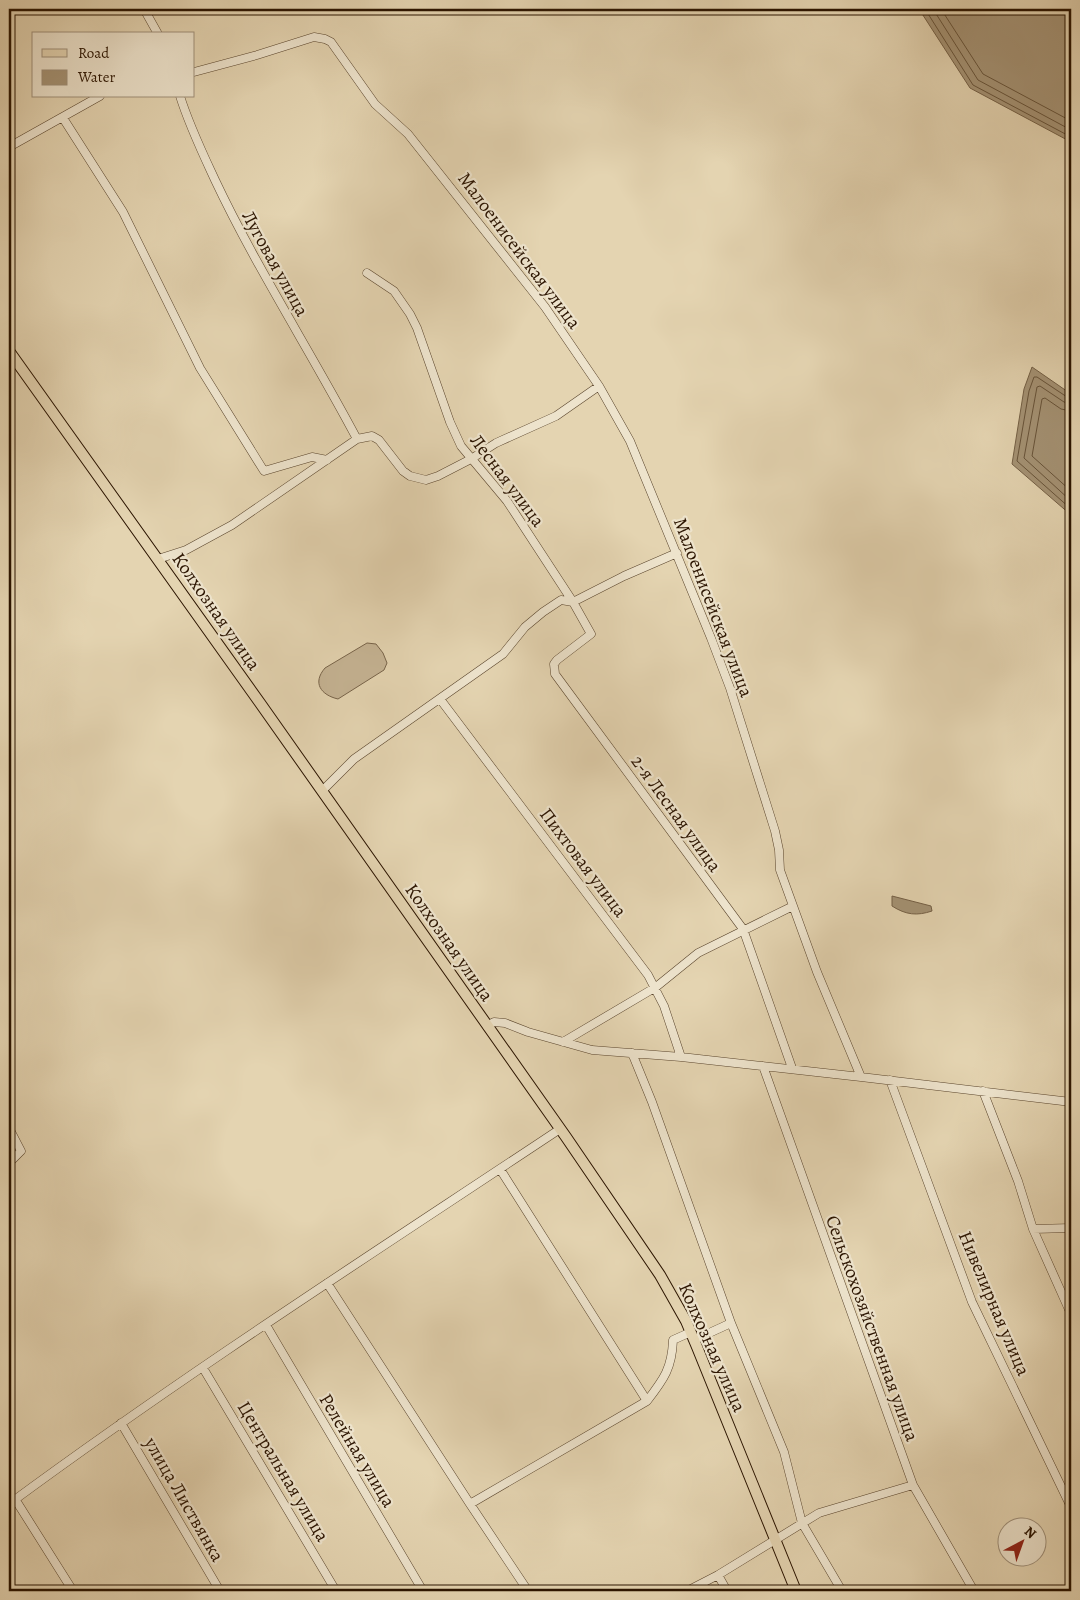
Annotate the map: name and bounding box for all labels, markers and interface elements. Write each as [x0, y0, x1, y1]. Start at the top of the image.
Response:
legend [32, 32, 195, 98]
text: Road [78, 43, 110, 63]
text: Water [77, 67, 115, 87]
street label: Малоенисейская улица [452, 167, 587, 335]
street label: Луговая улица [235, 206, 315, 321]
street label: Лесная улица [464, 429, 551, 533]
street label: Малоенисейская улица [667, 514, 759, 701]
street label: Колхозная улица [166, 547, 267, 676]
street label: 2-я Лесная улица [625, 750, 728, 878]
street label: Пихтовая улица [533, 802, 633, 923]
street label: Колхозная улица [399, 878, 500, 1007]
street label: Сельскохозяйственная улица [819, 1212, 925, 1445]
street label: Нивелирная улица [952, 1227, 1036, 1380]
street label: Колхозная улица [672, 1279, 752, 1416]
street label: Релейная улица [313, 1389, 402, 1513]
street label: Центральная улица [231, 1396, 335, 1547]
street label: улица Листвянка [137, 1432, 230, 1567]
north arrow [998, 1518, 1048, 1568]
text: N [1020, 1522, 1040, 1543]

